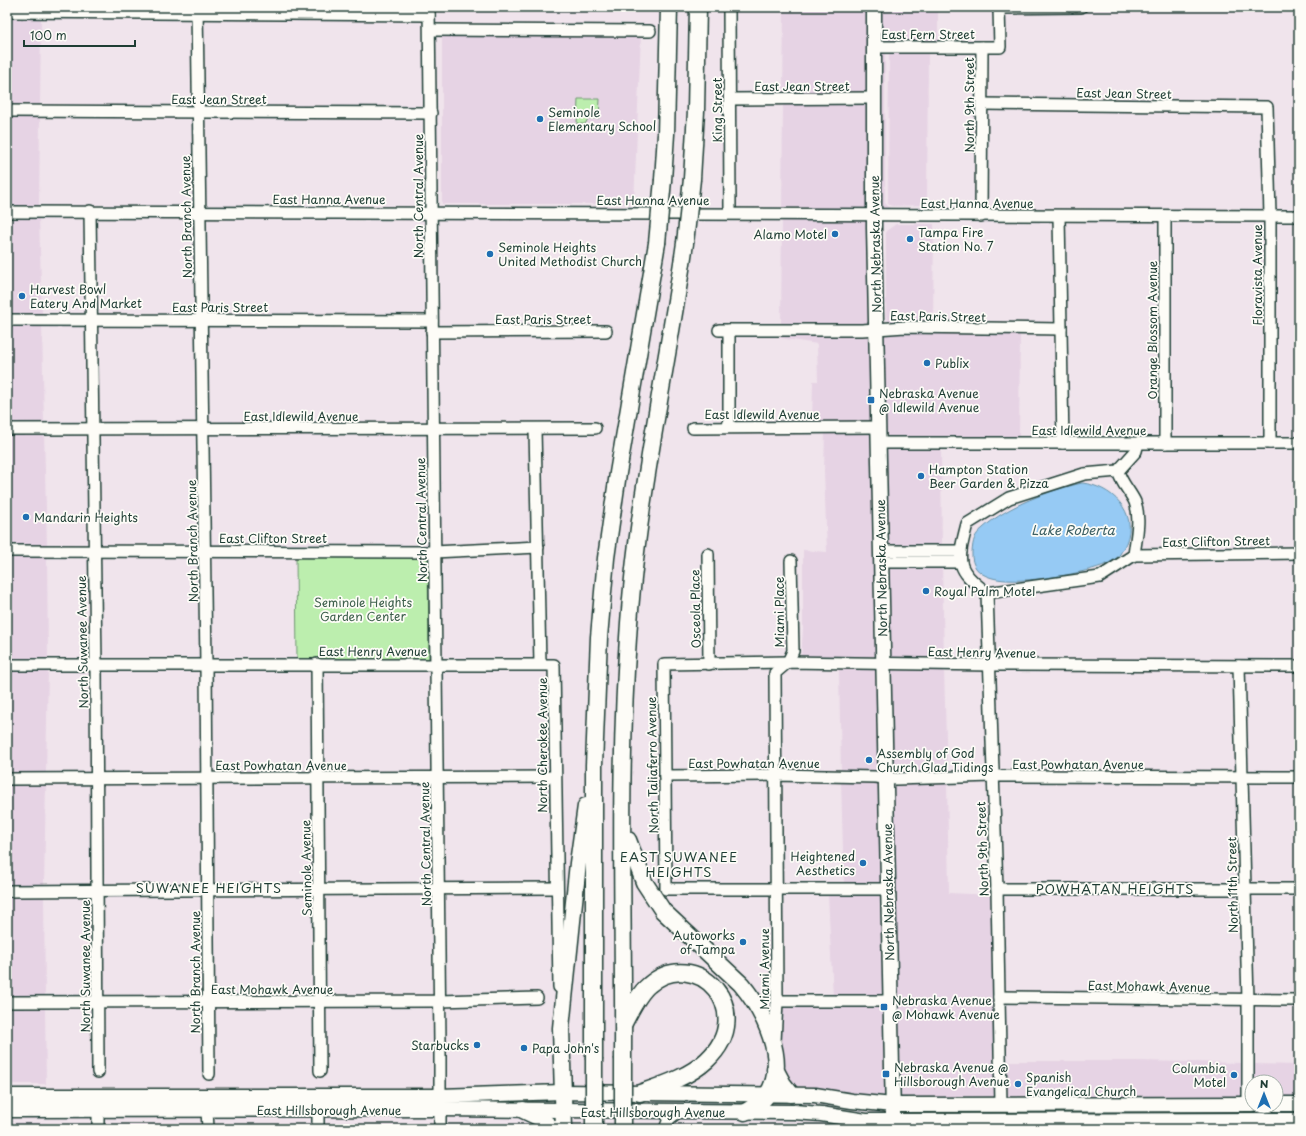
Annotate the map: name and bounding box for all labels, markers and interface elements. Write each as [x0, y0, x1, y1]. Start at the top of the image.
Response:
scale bar [24, 22, 135, 48]
street label: East Fern Street [881, 25, 975, 43]
text: 100 m [30, 26, 67, 44]
street label: North 9th Street [960, 57, 978, 153]
street label: King Street [708, 77, 726, 142]
street label: East Jean Street [754, 77, 850, 95]
street label: East Jean Street [1076, 83, 1172, 103]
street label: East Jean Street [171, 90, 267, 108]
place label: Seminole Elementary School [548, 103, 656, 135]
marker: Seminole Elementary School [535, 114, 545, 124]
street label: North Central Avenue [409, 133, 427, 258]
street label: North Branch Avenue [176, 155, 196, 279]
street label: North Nebraska Avenue [865, 175, 885, 313]
street label: East Hanna Avenue [272, 190, 386, 208]
street label: East Hanna Avenue [596, 191, 710, 209]
street label: East Hanna Avenue [920, 194, 1034, 212]
place label: Tampa Fire Station No. 7 [918, 223, 994, 255]
street label: Floravista Avenue [1248, 224, 1266, 326]
place label: Alamo Motel [754, 225, 827, 243]
marker: Alamo Motel [830, 229, 840, 239]
marker: Tampa Fire Station No. 7 [905, 234, 915, 244]
place label: Seminole Heights United Methodist Church [498, 238, 642, 270]
marker: Seminole Heights United Methodist Church [485, 249, 495, 259]
street label: Orange Blossom Avenue [1143, 260, 1161, 399]
place label: Harvest Bowl Eatery And Market [30, 280, 142, 312]
marker: Harvest Bowl Eatery And Market [17, 291, 27, 301]
street label: East Paris Street [172, 298, 268, 316]
street label: East Paris Street [890, 306, 986, 326]
street label: East Paris Street [495, 310, 591, 328]
place label: Publix [935, 354, 969, 372]
marker: Publix [922, 358, 932, 368]
place label: Nebraska Avenue @ Idlewild Avenue [879, 384, 980, 416]
marker: Nebraska Avenue @ Idlewild Avenue [866, 395, 876, 405]
street label: East Idlewild Avenue [704, 405, 820, 423]
street label: East Idlewild Avenue [243, 407, 359, 425]
street label: East Idlewild Avenue [1031, 421, 1147, 439]
street label: North Central Avenue [411, 457, 431, 582]
place label: Hampton Station Beer Garden & Pizza [929, 460, 1049, 492]
marker: Hampton Station Beer Garden & Pizza [916, 471, 926, 481]
street label: North Branch Avenue [182, 479, 202, 603]
street label: North Nebraska Avenue [871, 499, 891, 637]
place label: Mandarin Heights [34, 508, 138, 526]
marker: Mandarin Heights [21, 512, 31, 522]
water label: Lake Roberta [1031, 520, 1116, 539]
street label: East Clifton Street [219, 529, 327, 547]
street label: East Clifton Street [1162, 531, 1270, 551]
street label: Osceola Place [685, 569, 705, 649]
street label: North Suwanee Avenue [72, 575, 92, 709]
street label: Miami Place [770, 577, 788, 647]
place label: Royal Palm Motel [934, 582, 1035, 600]
marker: Royal Palm Motel [921, 586, 931, 596]
park label: Seminole Heights Garden Center [314, 593, 412, 625]
street label: East Henry Avenue [319, 642, 428, 660]
street label: East Henry Avenue [928, 642, 1037, 662]
street label: North Cherokee Avenue [533, 677, 551, 813]
street label: North Taliaferro Avenue [642, 696, 662, 834]
place label: Assembly of God Church Glad Tidings [877, 744, 994, 776]
street label: East Powhatan Avenue [688, 754, 820, 772]
marker: Assembly of God Church Glad Tidings [864, 755, 874, 765]
street label: East Powhatan Avenue [1012, 755, 1144, 773]
street label: East Powhatan Avenue [215, 756, 347, 774]
street label: North Central Avenue [415, 781, 435, 906]
street label: North 9th Street [971, 801, 993, 897]
street label: Seminole Avenue [296, 819, 316, 916]
street label: North Nebraska Avenue [878, 823, 898, 961]
street label: North 11th Street [1222, 836, 1242, 933]
district label: EAST SUWANEE HEIGHTS [620, 847, 738, 881]
place label: Heightened Aesthetics [791, 847, 855, 879]
marker: Heightened Aesthetics [858, 858, 868, 868]
district label: SUWANEE HEIGHTS [136, 878, 282, 897]
district label: POWHATAN HEIGHTS [1036, 879, 1194, 898]
street label: North Suwanee Avenue [76, 899, 94, 1033]
street label: North Branch Avenue [186, 910, 204, 1033]
place label: Autoworks of Tampa [673, 926, 736, 958]
street label: Miami Avenue [755, 928, 773, 1010]
marker: Autoworks of Tampa [738, 937, 748, 947]
street label: East Mohawk Avenue [1088, 976, 1211, 996]
street label: East Mohawk Avenue [211, 980, 334, 998]
place label: Nebraska Avenue @ Mohawk Avenue [892, 991, 1000, 1023]
marker: Nebraska Avenue @ Mohawk Avenue [879, 1002, 889, 1012]
place label: Starbucks [411, 1036, 469, 1054]
place label: Papa John's [532, 1039, 600, 1057]
marker: Starbucks [472, 1040, 482, 1050]
marker: Papa John's [519, 1043, 529, 1053]
place label: Nebraska Avenue @ Hillsborough Avenue [894, 1058, 1010, 1090]
place label: Columbia Motel [1172, 1059, 1227, 1091]
place label: Spanish Evangelical Church [1026, 1068, 1136, 1100]
marker: Nebraska Avenue @ Hillsborough Avenue [881, 1069, 891, 1079]
marker: Columbia Motel [1229, 1070, 1239, 1080]
north arrow [1244, 1074, 1284, 1114]
text: N [1260, 1075, 1269, 1092]
marker: Spanish Evangelical Church [1013, 1079, 1023, 1089]
street label: East Hillsborough Avenue [257, 1101, 402, 1119]
street label: East Hillsborough Avenue [581, 1103, 726, 1121]

